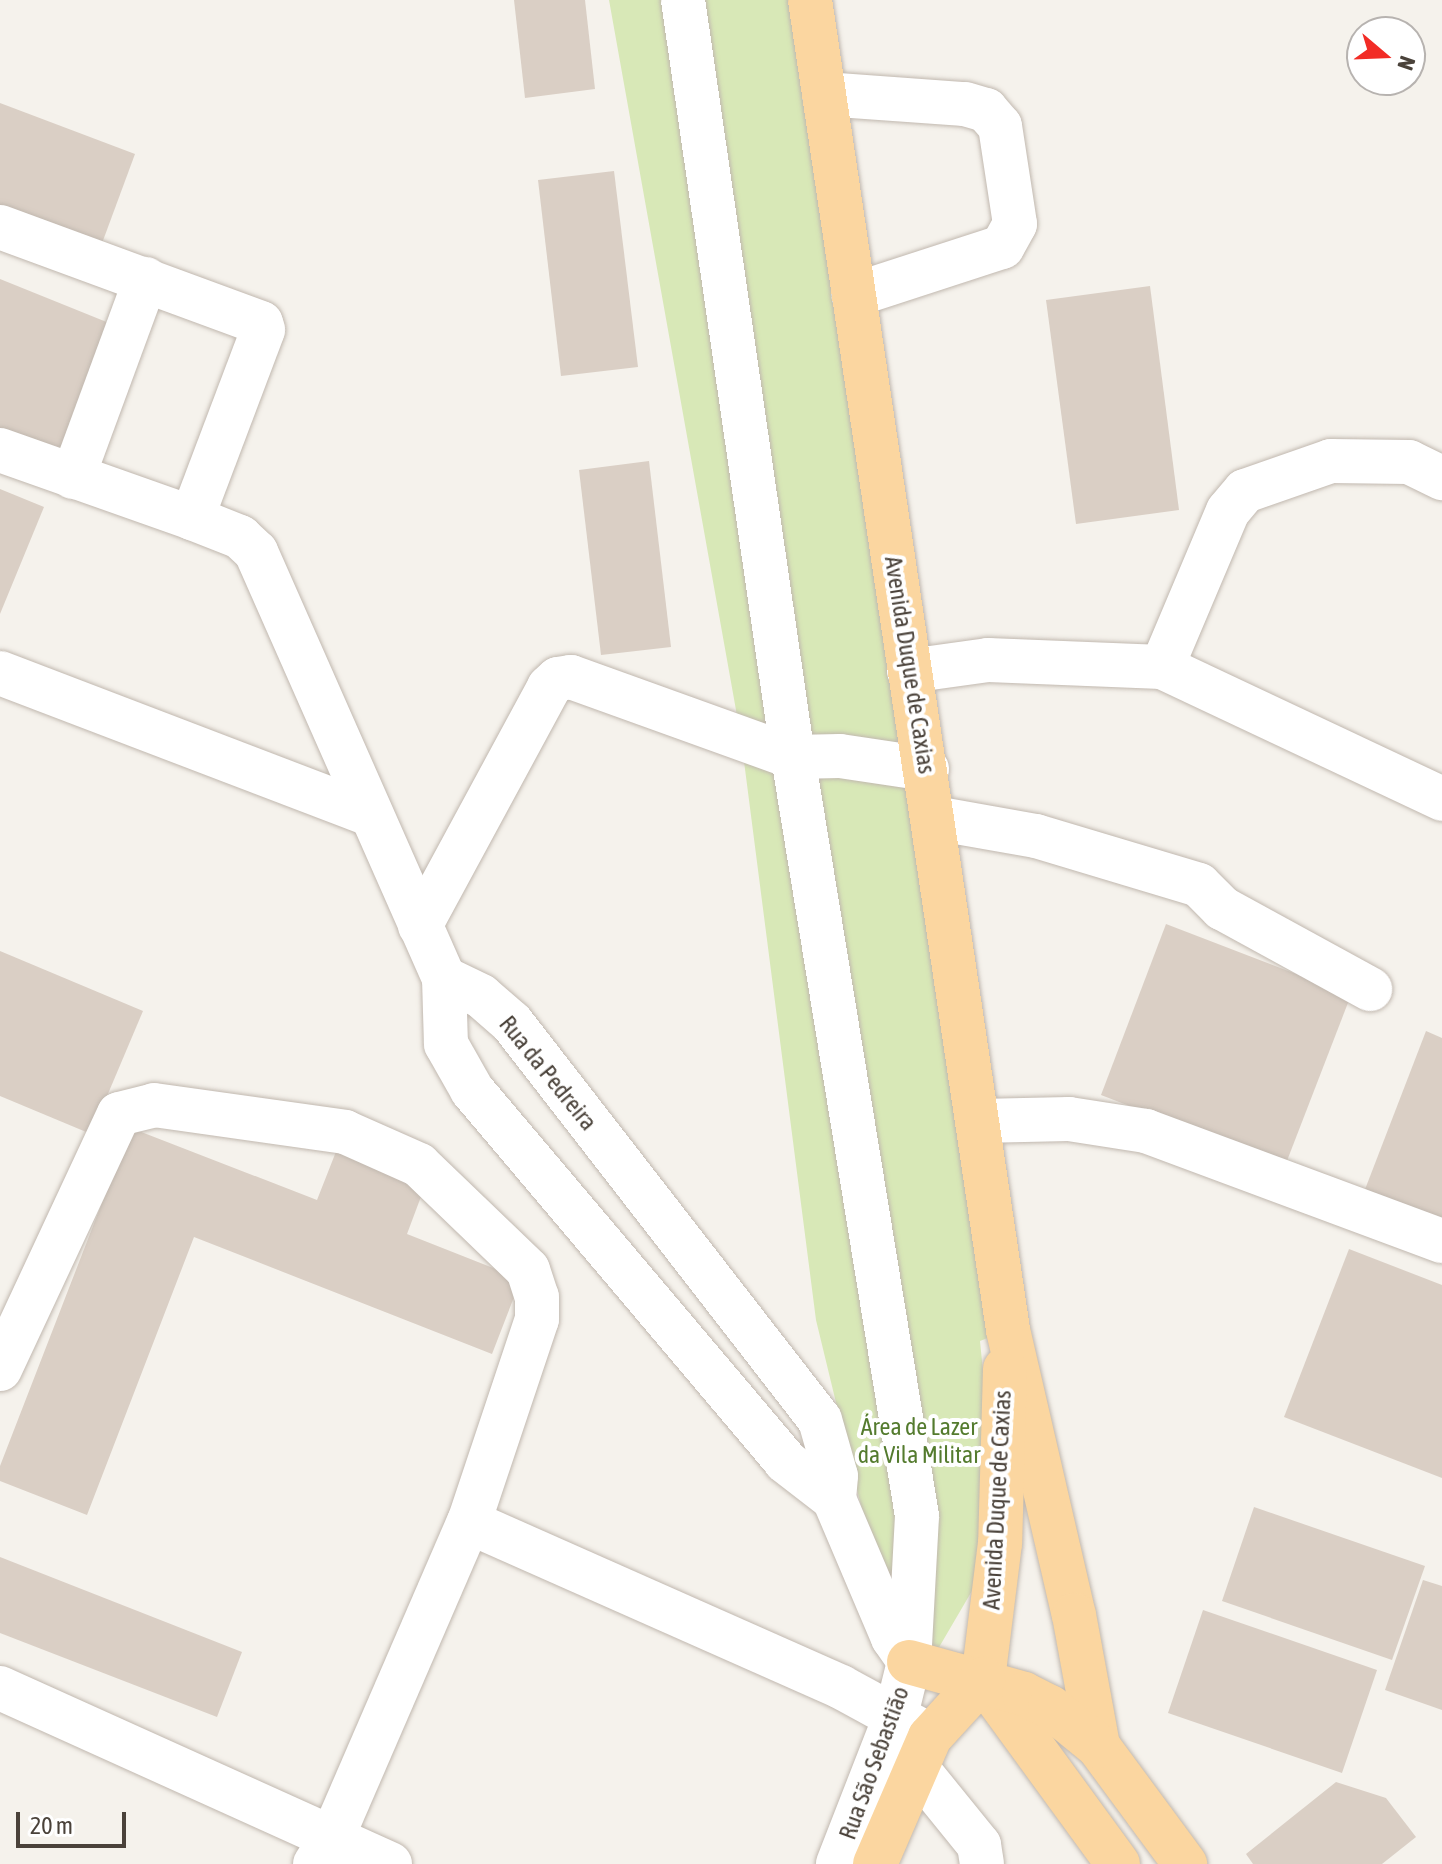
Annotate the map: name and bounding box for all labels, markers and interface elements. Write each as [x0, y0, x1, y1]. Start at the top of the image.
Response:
north arrow [1346, 16, 1426, 96]
text: N [1392, 53, 1421, 74]
street label: Avenida Duque de Caxias [879, 554, 941, 776]
street label: Rua da Pedreira [493, 1010, 603, 1136]
street label: Avenida Duque de Caxias [977, 1389, 1017, 1611]
park label: Área de Lazer da Vila Militar [858, 1413, 980, 1469]
street label: Rua São Sebastião [833, 1683, 915, 1843]
scale bar [20, 1796, 130, 1846]
text: 20 m [30, 1812, 73, 1839]

